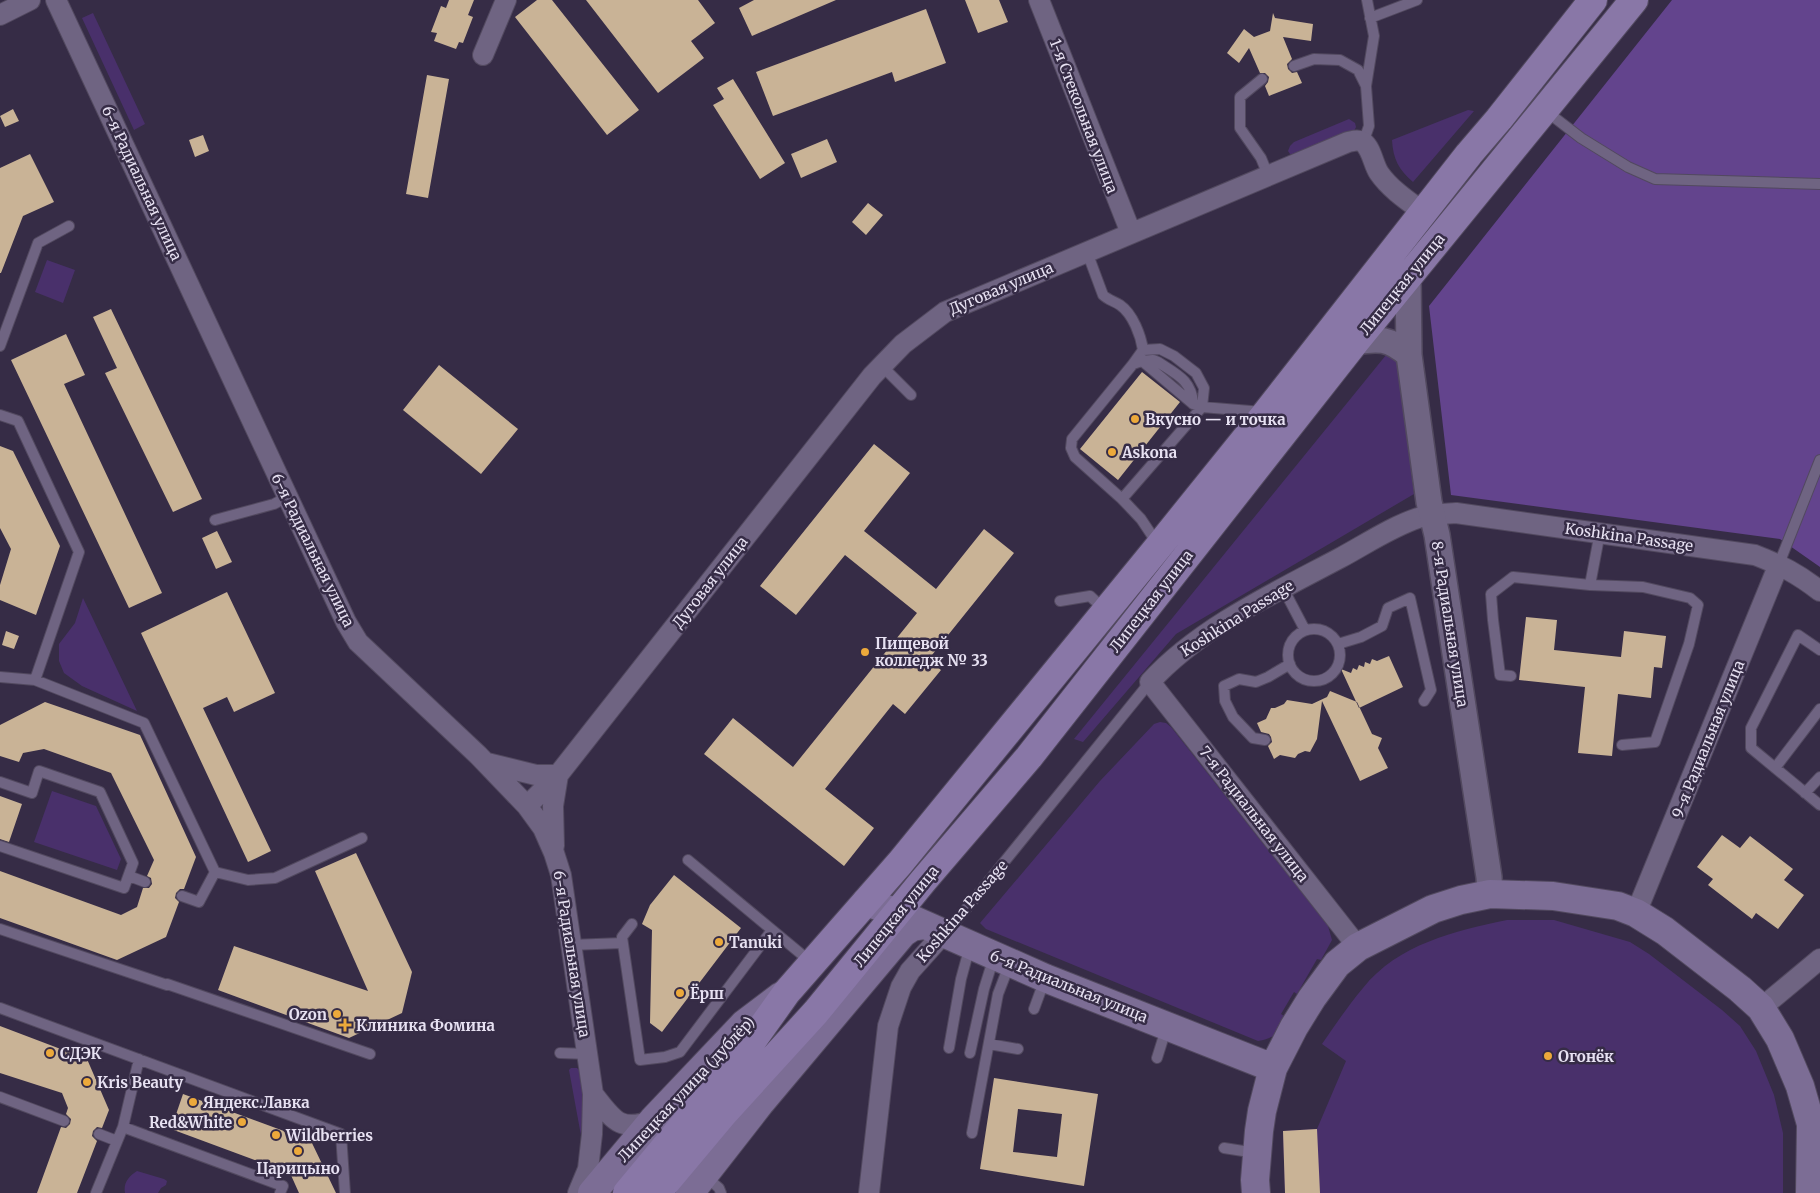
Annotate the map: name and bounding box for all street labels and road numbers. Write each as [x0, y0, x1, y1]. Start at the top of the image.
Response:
street label: 1-я Стекольная улица [1046, 36, 1122, 196]
street label: 6-я Радиальная улица [98, 103, 186, 263]
street label: Липецкая улица [1355, 229, 1449, 339]
street label: Дуговая улица [946, 258, 1056, 318]
street label: 6-я Радиальная улица [268, 470, 358, 630]
street label: Koshkina Passage [1564, 519, 1695, 555]
street label: Дуговая улица [668, 532, 752, 632]
street label: 8-я Радиальная улица [1427, 540, 1473, 708]
street label: Липецкая улица [1105, 546, 1197, 656]
street label: Koshkina Passage [1177, 576, 1297, 660]
street label: 9-я Радиальная улица [1668, 657, 1748, 821]
street label: 7-я Радиальная улица [1195, 742, 1313, 886]
street label: Koshkina Passage [912, 856, 1012, 966]
street label: Липецкая улица [849, 861, 943, 971]
street label: 6-я Радиальная улица [549, 869, 595, 1039]
street label: 6-я Радиальная улица [987, 946, 1151, 1026]
street label: Липецкая улица (дублёр) [614, 1012, 758, 1166]

